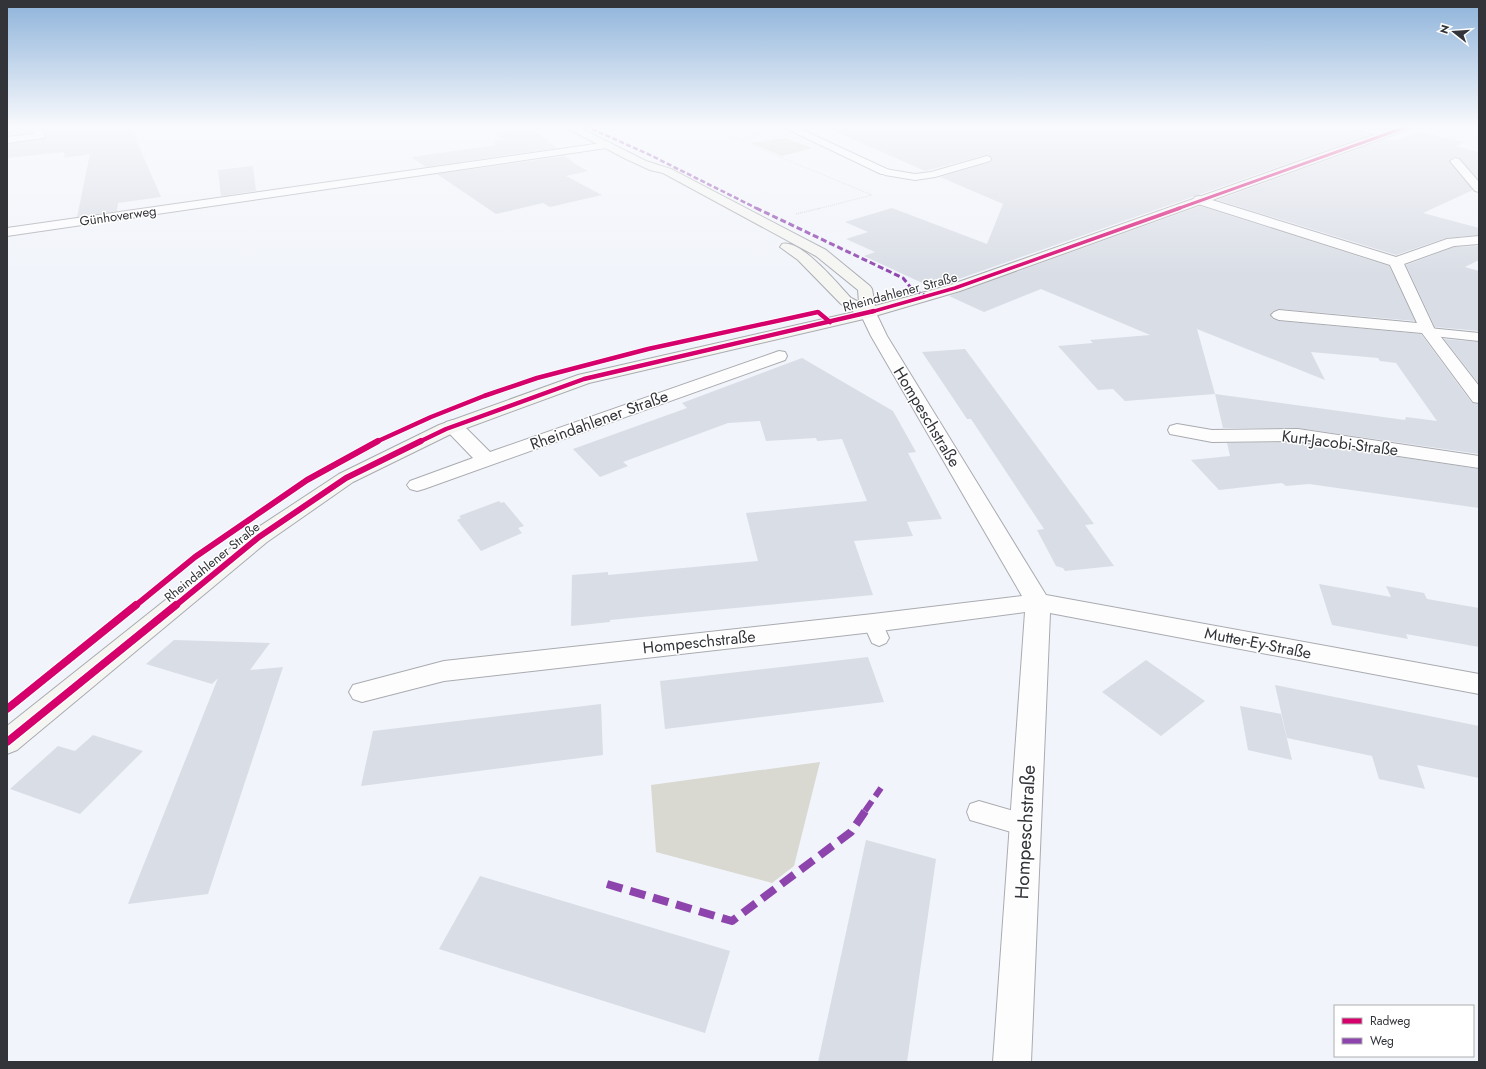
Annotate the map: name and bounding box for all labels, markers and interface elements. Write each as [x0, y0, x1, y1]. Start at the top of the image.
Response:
north arrow [1434, 12, 1474, 52]
text: N [1436, 23, 1453, 36]
street label: Günhoverweg [78, 201, 158, 231]
street label: Rheindahlener Straße [841, 267, 960, 316]
street label: Hompeschstraße [888, 363, 966, 471]
street label: Rheindahlener Straße [527, 384, 671, 456]
street label: Kurt-Jacobi-Straße [1280, 424, 1400, 462]
street label: Rheindahlener Straße [160, 517, 264, 607]
street label: Mutter-Ey-Straße [1203, 621, 1313, 665]
street label: Hompeschstraße [641, 625, 757, 659]
street label: Hompeschstraße [1008, 764, 1042, 900]
legend [1334, 1005, 1474, 1057]
text: Radweg [1370, 1012, 1410, 1030]
text: Weg [1370, 1032, 1394, 1050]

